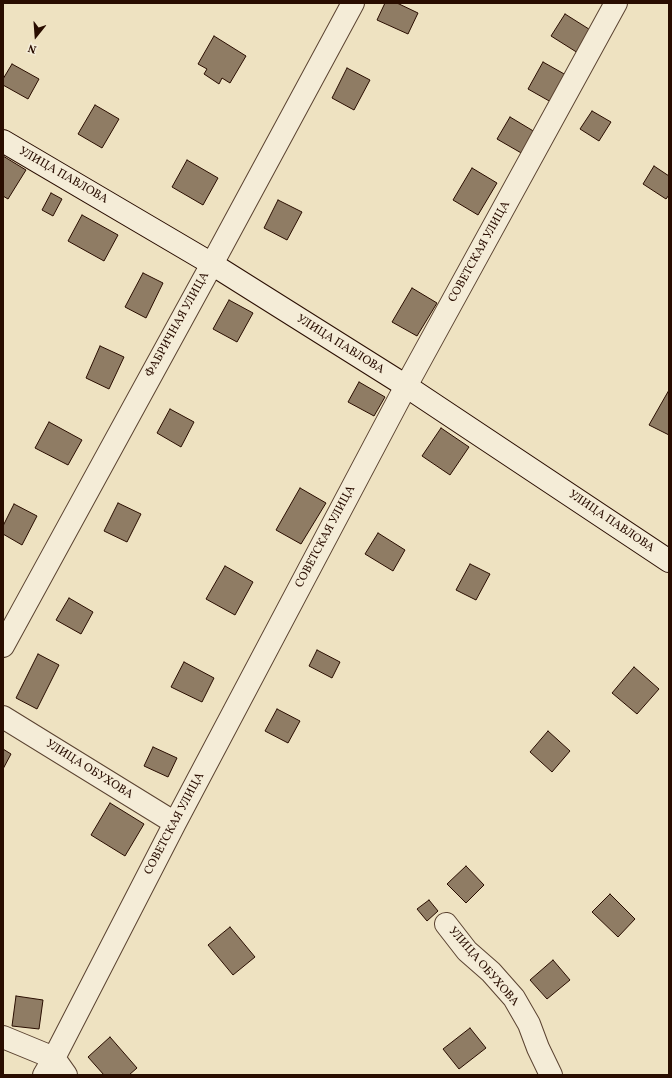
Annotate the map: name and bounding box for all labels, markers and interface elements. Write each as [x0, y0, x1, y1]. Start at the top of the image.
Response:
north arrow [16, 16, 56, 56]
text: N [26, 40, 38, 56]
street label: УЛИЦА ПАВЛОВА [16, 145, 110, 207]
street label: СОВЕТСКАЯ УЛИЦА [446, 199, 514, 305]
street label: ФАБРИЧНАЯ УЛИЦА [143, 270, 213, 380]
street label: УЛИЦА ПАВЛОВА [293, 312, 387, 378]
street label: СОВЕТСКАЯ УЛИЦА [293, 483, 359, 591]
street label: УЛИЦА ПАВЛОВА [565, 488, 657, 556]
street label: УЛИЦА ОБУХОВА [43, 737, 135, 803]
street label: СОВЕТСКАЯ УЛИЦА [142, 770, 208, 878]
street label: УЛИЦА ОБУХОВА [445, 924, 521, 1010]

